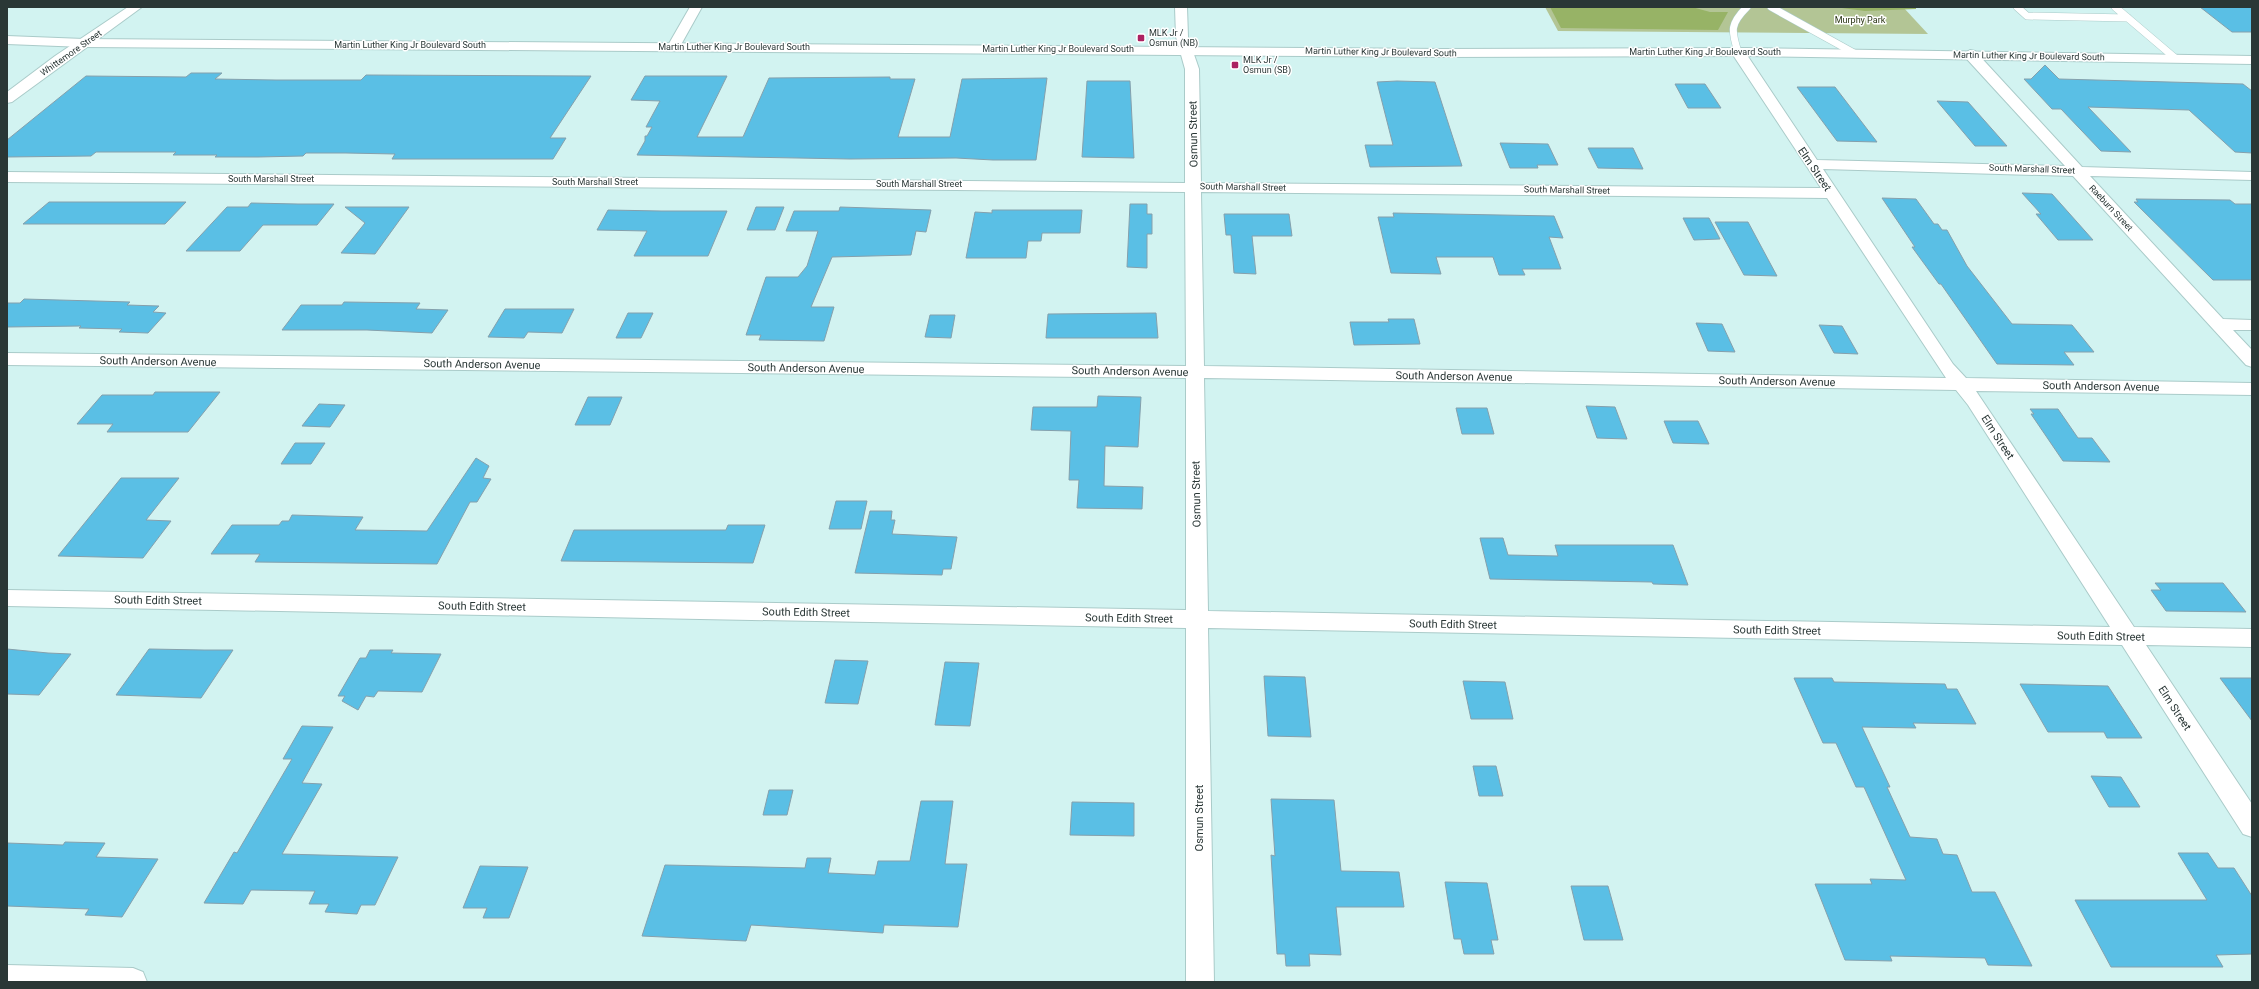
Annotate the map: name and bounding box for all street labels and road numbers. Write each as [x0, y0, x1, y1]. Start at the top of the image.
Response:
street label: Whittemore Street [38, 28, 104, 78]
street label: Martin Luther King Jr Boulevard South [334, 40, 486, 50]
street label: Martin Luther King Jr Boulevard South [658, 42, 810, 52]
street label: Martin Luther King Jr Boulevard South [982, 44, 1134, 54]
street label: Martin Luther King Jr Boulevard South [1305, 46, 1457, 58]
street label: Martin Luther King Jr Boulevard South [1629, 47, 1781, 57]
street label: Martin Luther King Jr Boulevard South [1953, 50, 2105, 62]
street label: Osmun Street [1186, 100, 1201, 167]
street label: Elm Street [1795, 145, 1834, 194]
street label: South Marshall Street [1989, 162, 2075, 176]
street label: South Marshall Street [228, 174, 314, 184]
street label: South Marshall Street [552, 177, 638, 187]
street label: South Marshall Street [876, 179, 962, 189]
street label: South Marshall Street [1200, 181, 1286, 193]
street label: Raeburn Street [2087, 183, 2135, 233]
street label: South Marshall Street [1524, 184, 1610, 196]
street label: South Anderson Avenue [99, 354, 217, 369]
street label: South Anderson Avenue [423, 357, 541, 372]
street label: South Anderson Avenue [747, 361, 865, 376]
street label: South Anderson Avenue [1071, 364, 1189, 379]
street label: South Anderson Avenue [1395, 369, 1513, 384]
street label: South Anderson Avenue [1718, 374, 1836, 389]
street label: South Anderson Avenue [2042, 379, 2160, 394]
street label: Elm Street [1978, 413, 2017, 462]
street label: Osmun Street [1189, 460, 1204, 527]
street label: South Edith Street [114, 593, 202, 608]
street label: South Edith Street [438, 599, 526, 614]
street label: South Edith Street [762, 605, 850, 620]
street label: South Edith Street [1085, 611, 1173, 626]
street label: South Edith Street [1409, 617, 1497, 632]
street label: South Edith Street [1733, 623, 1821, 638]
street label: South Edith Street [2057, 629, 2145, 644]
street label: Elm Street [2155, 684, 2194, 733]
street label: Osmun Street [1193, 784, 1206, 851]

